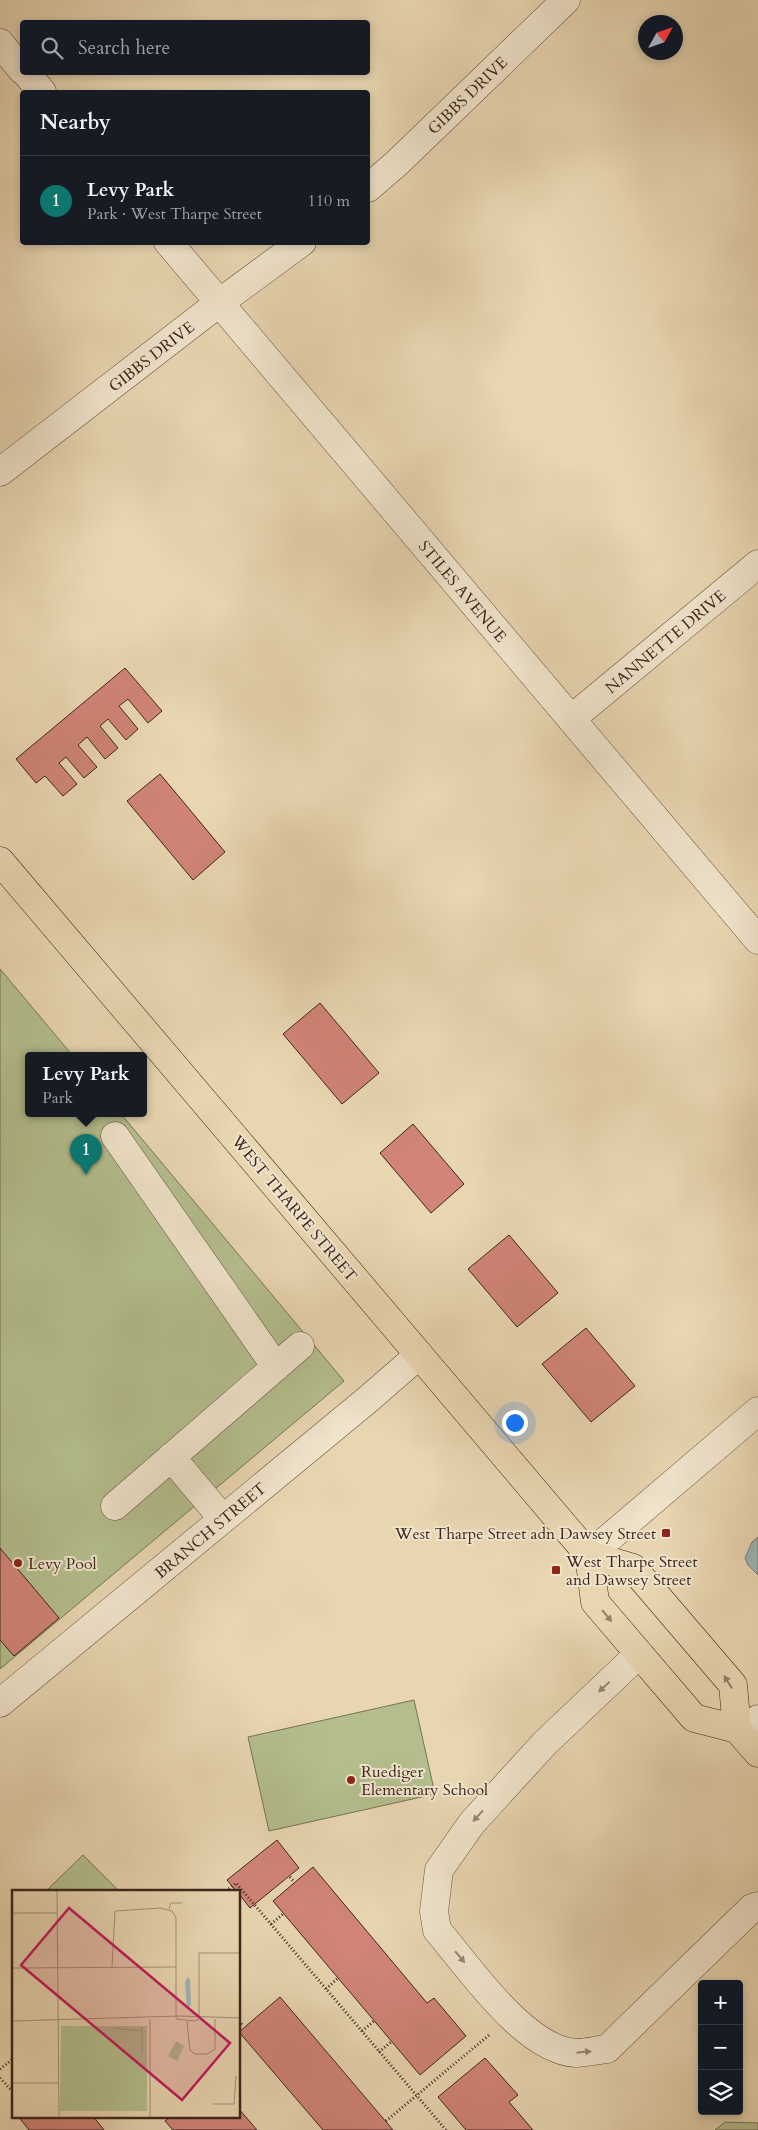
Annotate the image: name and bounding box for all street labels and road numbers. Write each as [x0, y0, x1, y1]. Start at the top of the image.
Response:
street label: GIBBS DRIVE [423, 52, 513, 140]
street label: GIBBS DRIVE [104, 316, 199, 397]
street label: STILES AVENUE [413, 536, 511, 647]
street label: NANNETTE DRIVE [601, 585, 731, 699]
street label: WEST THARPE STREET [226, 1130, 362, 1287]
street label: BRANCH STREET [150, 1477, 271, 1584]

